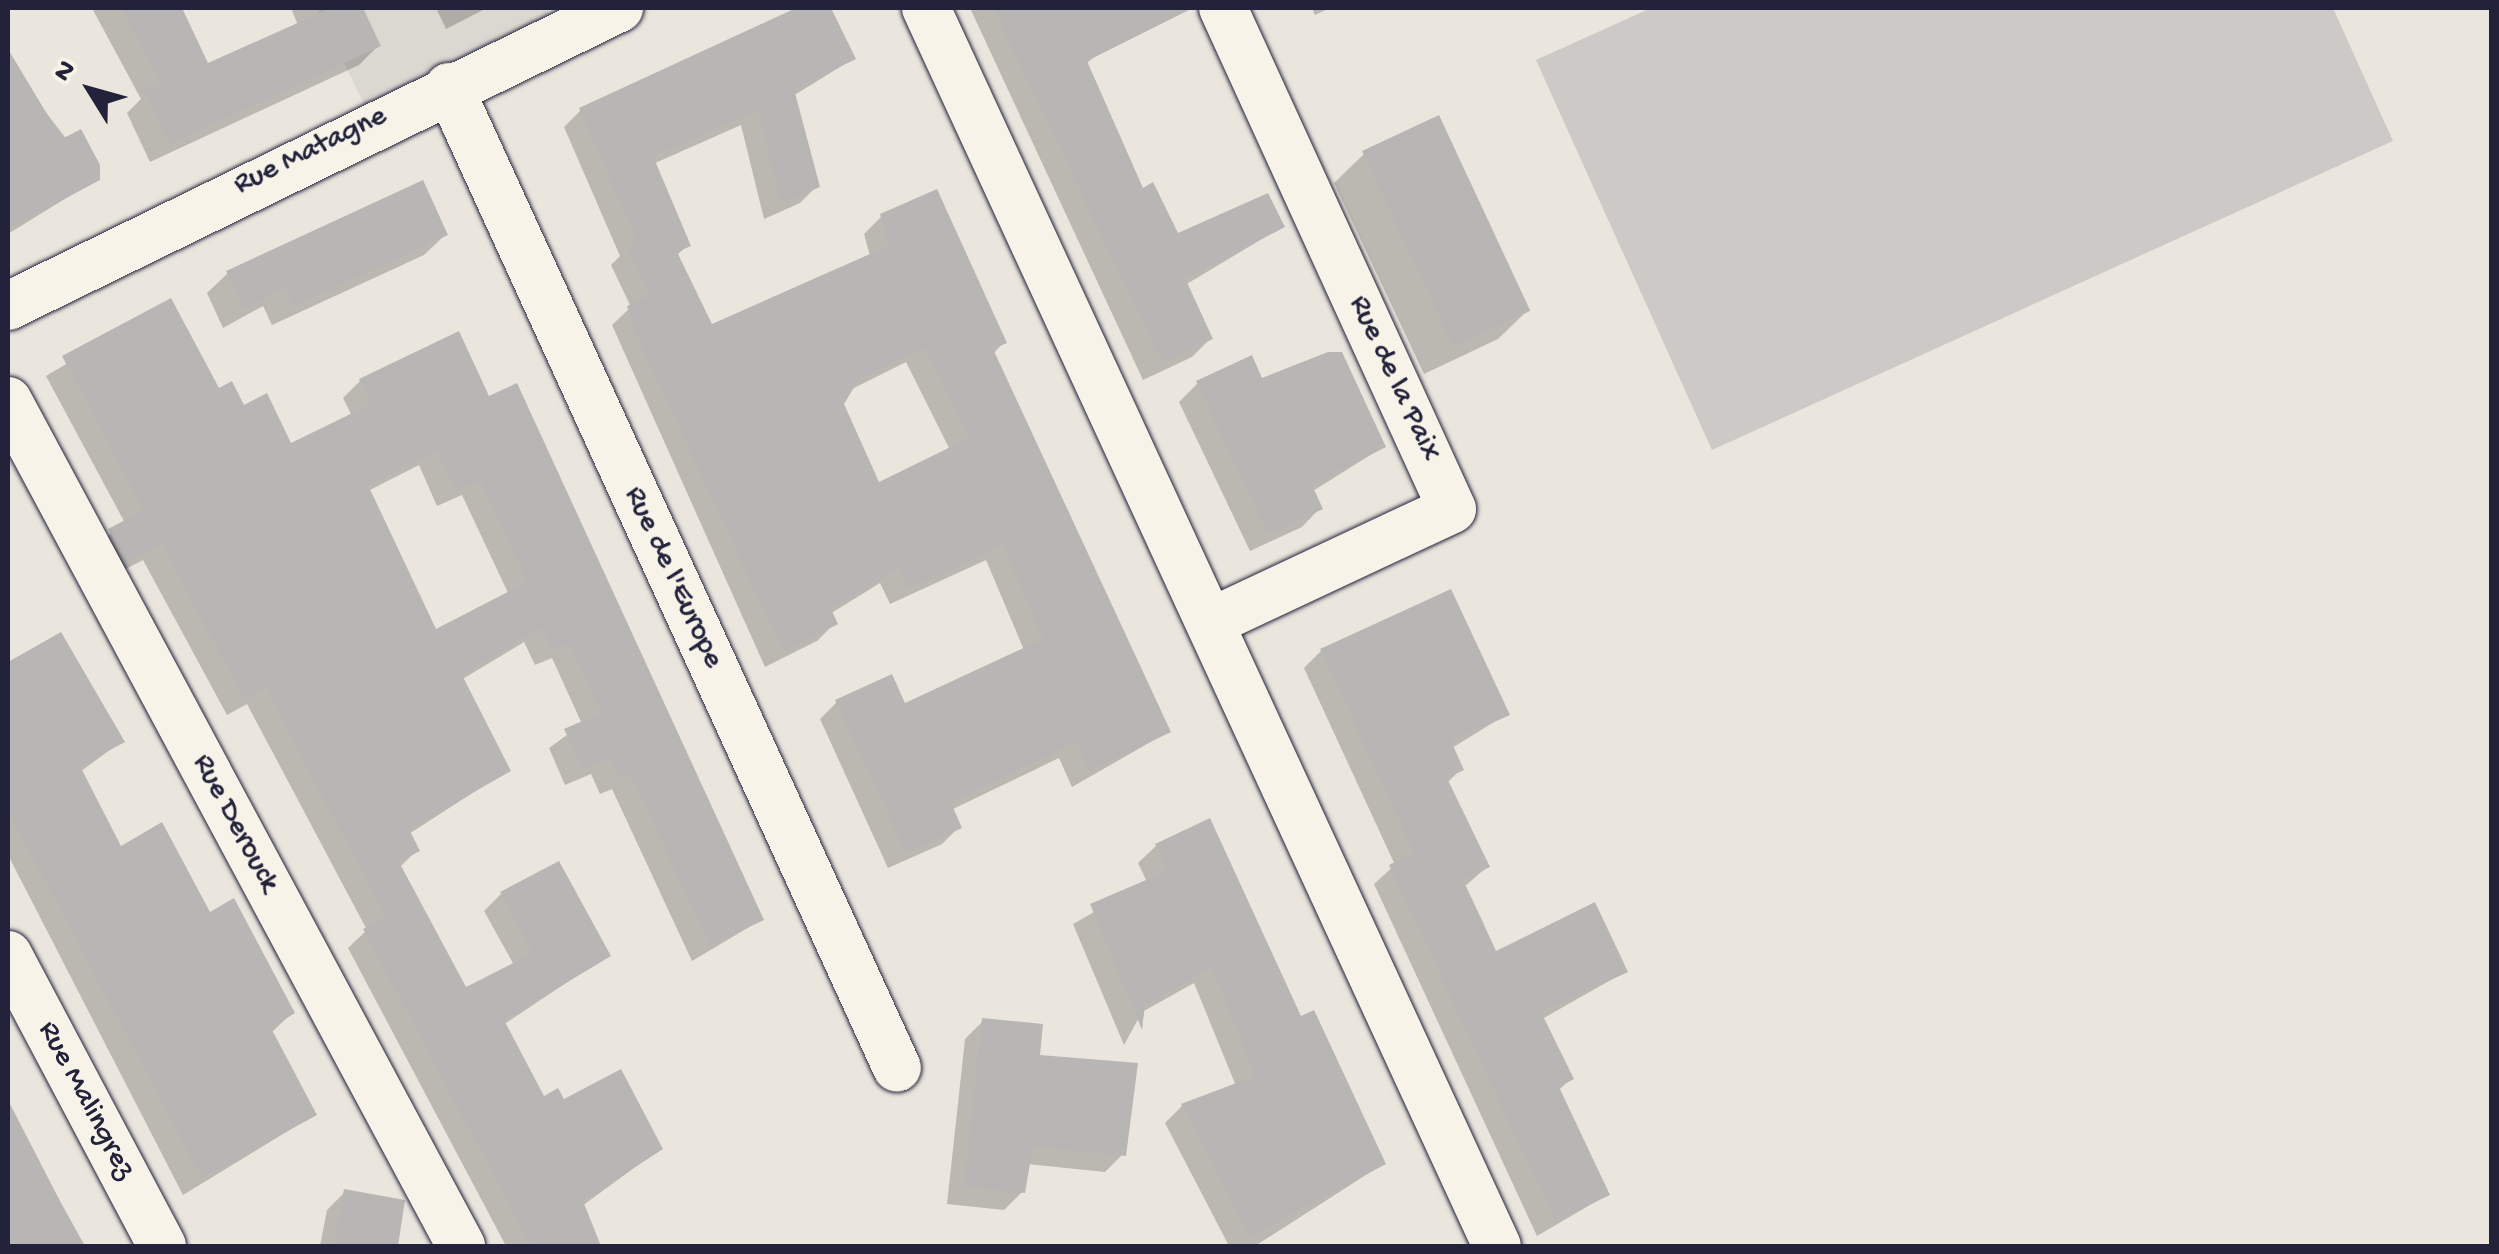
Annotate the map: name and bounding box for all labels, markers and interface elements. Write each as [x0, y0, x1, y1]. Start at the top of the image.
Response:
north arrow [40, 40, 140, 140]
text: N [47, 54, 84, 89]
street label: Rue Matagne [229, 100, 393, 204]
street label: Rue de la Paix [1339, 291, 1447, 467]
street label: Rue de l'Europe [614, 482, 730, 674]
street label: Rue Derouck [183, 749, 285, 899]
street label: Rue Malingrez [28, 1016, 142, 1186]

